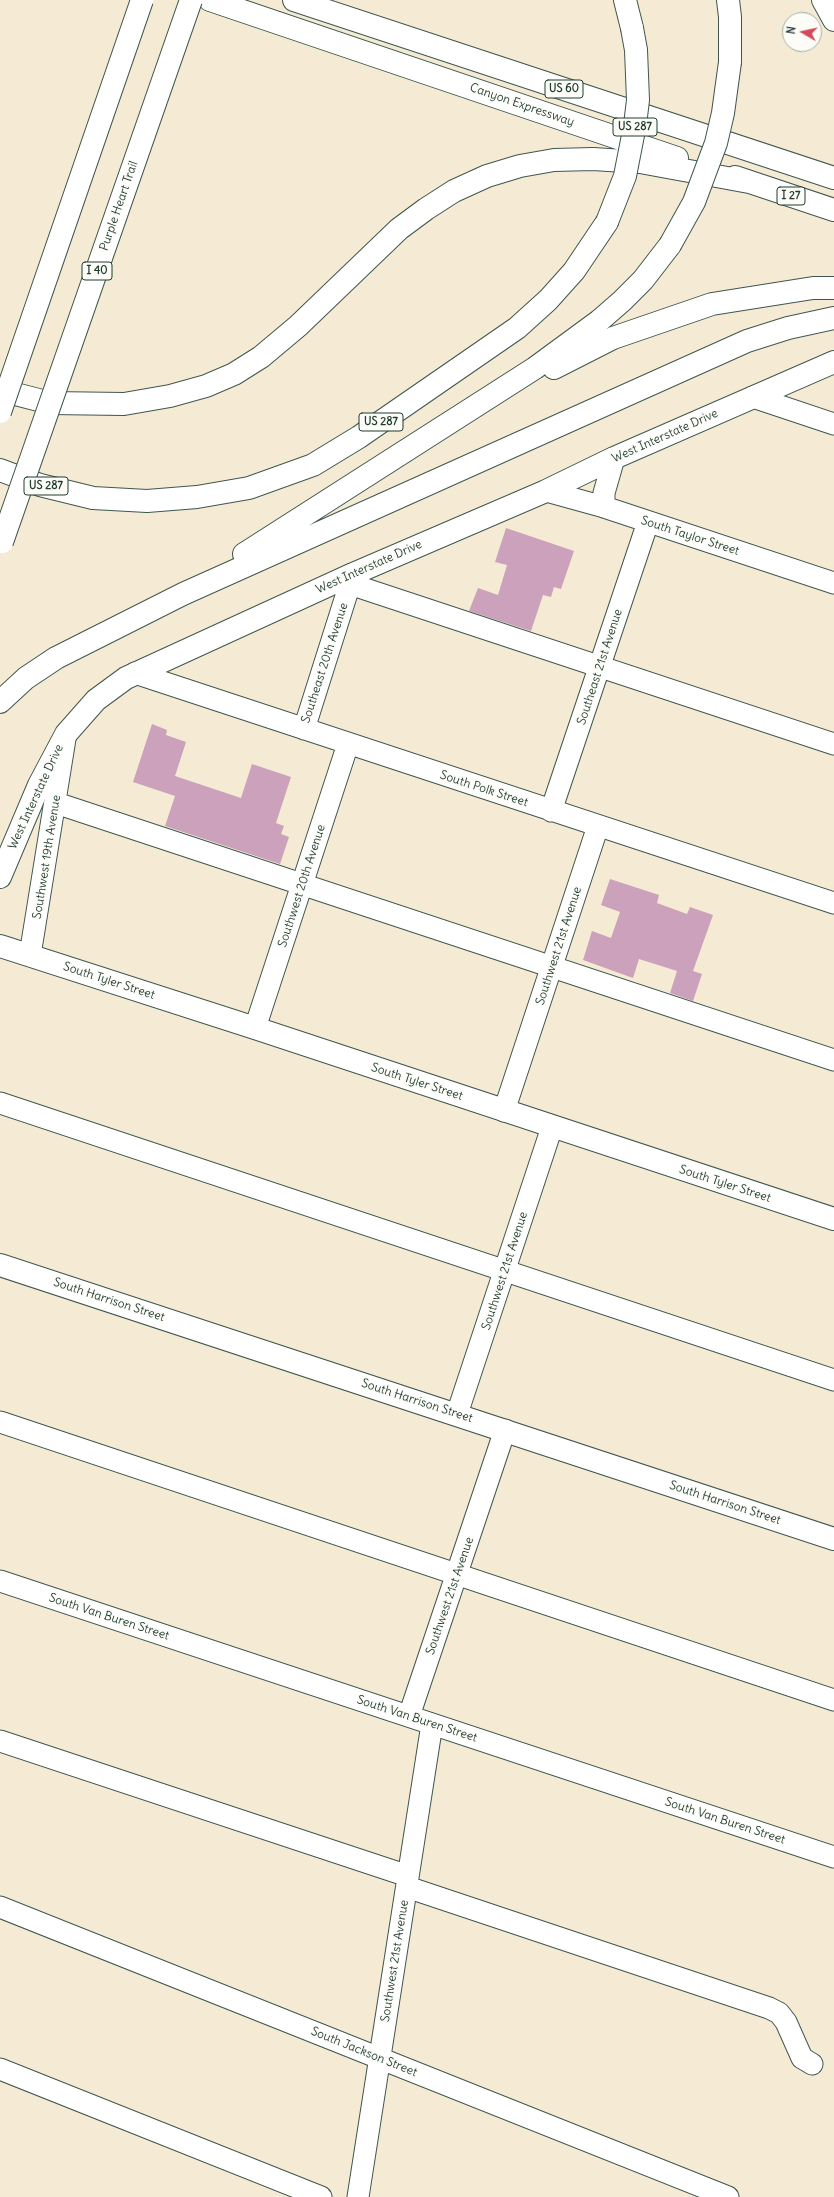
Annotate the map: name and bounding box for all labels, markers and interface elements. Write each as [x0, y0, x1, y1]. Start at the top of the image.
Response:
north arrow [782, 12, 822, 52]
text: N [784, 25, 799, 35]
street label: Canyon Expressway [468, 80, 576, 130]
road number: US 60 [545, 80, 583, 98]
road number: US 287 [613, 118, 657, 136]
street label: Purple Heart Trail [97, 159, 141, 253]
road number: I 27 [777, 187, 805, 205]
road number: I 40 [82, 262, 112, 280]
street label: West Interstate Drive [610, 406, 720, 466]
road number: US 287 [359, 413, 403, 431]
road number: US 287 [24, 477, 68, 495]
street label: South Taylor Street [639, 513, 741, 559]
street label: West Interstate Drive [314, 537, 424, 597]
street label: Southeast 20th Avenue [299, 601, 351, 725]
street label: Southeast 21st Avenue [574, 607, 626, 727]
street label: West Interstate Drive [5, 742, 67, 852]
street label: South Polk Street [438, 768, 530, 810]
street label: Southwest 19th Avenue [30, 794, 64, 920]
street label: Southwest 20th Avenue [275, 823, 329, 949]
street label: Southwest 21st Avenue [533, 885, 585, 1007]
street label: South Tyler Street [61, 959, 157, 1003]
street label: South Tyler Street [369, 1060, 465, 1104]
street label: South Tyler Street [677, 1162, 773, 1206]
street label: Southwest 21st Avenue [479, 1210, 531, 1332]
street label: South Harrison Street [52, 1275, 166, 1325]
street label: South Harrison Street [360, 1376, 474, 1426]
street label: South Harrison Street [668, 1478, 782, 1528]
street label: Southwest 21st Avenue [423, 1535, 477, 1657]
street label: South Van Buren Street [47, 1591, 171, 1643]
street label: South Van Buren Street [355, 1693, 479, 1745]
street label: South Van Buren Street [663, 1795, 787, 1847]
street label: Southwest 21st Avenue [378, 1899, 412, 2023]
street label: South Jackson Street [309, 2024, 419, 2080]

